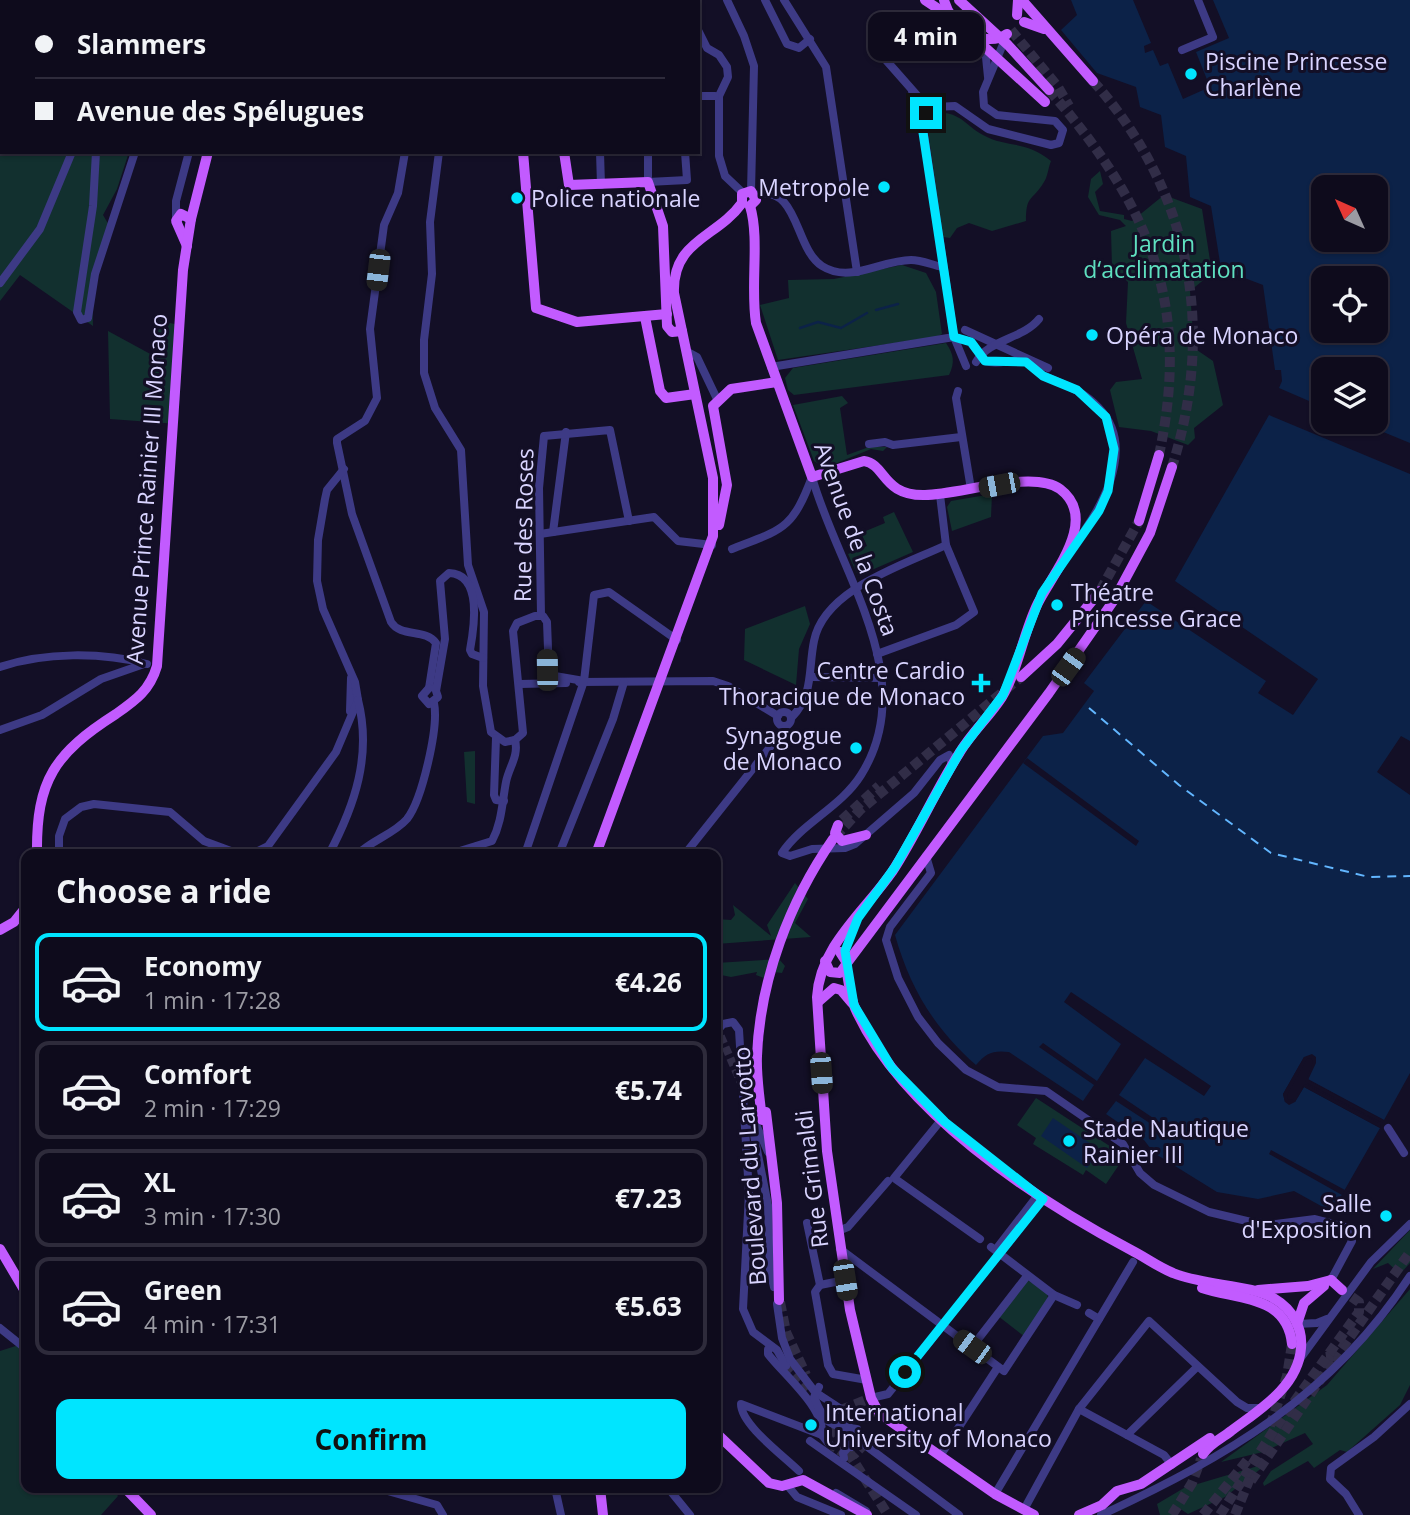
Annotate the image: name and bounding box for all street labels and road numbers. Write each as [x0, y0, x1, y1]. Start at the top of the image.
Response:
street label: Avenue Prince Rainier III Monaco [118, 313, 174, 665]
street label: Avenue de la Costa [807, 438, 907, 640]
street label: Rue des Roses [506, 448, 540, 602]
street label: Boulevard du Larvotto [725, 1046, 773, 1286]
street label: Rue Grimaldi [787, 1108, 835, 1250]

